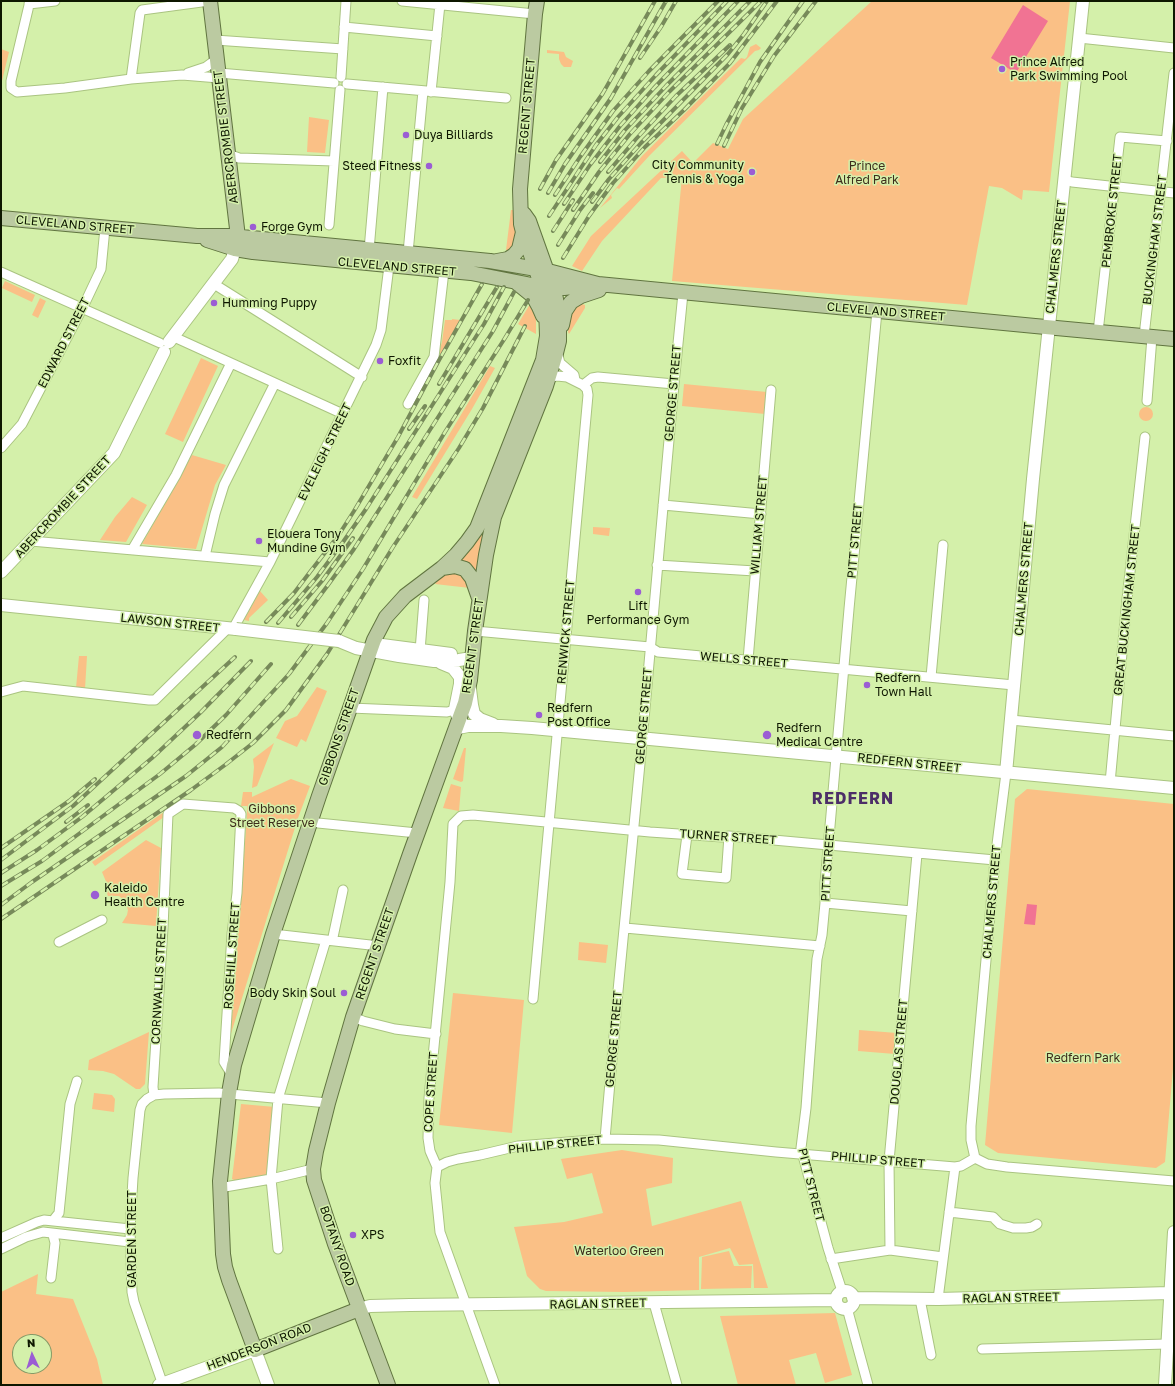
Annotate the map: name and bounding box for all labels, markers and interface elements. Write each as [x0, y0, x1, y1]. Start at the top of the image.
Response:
place label: Prince Alfred Park Swimming Pool [1010, 55, 1128, 83]
street label: REGENT STREET [516, 57, 538, 155]
marker: Prince Alfred Park Swimming Pool [997, 64, 1007, 74]
street label: ABERCROMBIE STREET [211, 69, 241, 205]
place label: Duya Billiards [414, 128, 493, 142]
marker: Duya Billiards [401, 130, 411, 140]
street label: PEMBROKE STREET [1099, 153, 1125, 269]
place label: City Community Tennis & Yoga [652, 158, 744, 186]
place label: Steed Fitness [342, 159, 421, 173]
park label: Prince Alfred Park [835, 159, 899, 187]
marker: Steed Fitness [424, 161, 434, 171]
marker: City Community Tennis & Yoga [747, 167, 757, 177]
street label: BUCKINGHAM STREET [1140, 174, 1170, 306]
street label: CHALMERS STREET [1043, 200, 1069, 314]
street label: CLEVELAND STREET [15, 213, 135, 237]
place label: Forge Gym [261, 220, 323, 234]
marker: Forge Gym [248, 222, 258, 232]
street label: CLEVELAND STREET [337, 255, 457, 279]
street label: EDWARD STREET [35, 295, 93, 391]
place label: Humming Puppy [222, 296, 317, 310]
marker: Humming Puppy [209, 298, 219, 308]
street label: CLEVELAND STREET [826, 300, 946, 324]
street label: GEORGE STREET [662, 344, 684, 442]
place label: Foxfit [388, 354, 421, 368]
marker: Foxfit [375, 356, 385, 366]
street label: EVELEIGH STREET [295, 401, 355, 503]
street label: ABERCROMBIE STREET [12, 453, 114, 561]
street label: WILLIAM STREET [747, 475, 771, 575]
street label: PITT STREET [845, 503, 865, 579]
street label: CHALMERS STREET [1012, 522, 1036, 636]
street label: GREAT BUCKINGHAM STREET [1111, 524, 1143, 696]
place label: Elouera Tony Mundine Gym [267, 527, 346, 555]
marker: Elouera Tony Mundine Gym [254, 536, 264, 546]
street label: RENWICK STREET [554, 579, 578, 685]
marker: Lift Performance Gym [633, 587, 643, 597]
street label: REGENT STREET [459, 597, 487, 695]
place label: Lift Performance Gym [587, 599, 689, 627]
street label: LAWSON STREET [120, 611, 220, 635]
street label: WELLS STREET [699, 649, 789, 671]
street label: GEORGE STREET [633, 667, 655, 765]
place label: Redfern Town Hall [875, 671, 932, 699]
marker: Redfern Town Hall [862, 680, 872, 690]
street label: GIBBONS STREET [316, 686, 362, 788]
place label: Redfern Post Office [547, 701, 611, 729]
marker: Redfern Post Office [534, 710, 544, 720]
place label: Redfern Medical Centre [776, 721, 863, 749]
place label: Redfern [206, 728, 252, 742]
marker: Redfern [191, 729, 203, 741]
marker: Redfern Medical Centre [761, 729, 773, 741]
street label: REDFERN STREET [857, 750, 961, 776]
district label: REDFERN [812, 789, 894, 809]
park label: Gibbons Street Reserve [229, 802, 315, 830]
street label: TURNER STREET [679, 826, 777, 848]
street label: PITT STREET [818, 826, 838, 902]
street label: CHALMERS STREET [980, 845, 1004, 959]
place label: Kaleido Health Centre [104, 881, 184, 909]
marker: Kaleido Health Centre [89, 889, 101, 901]
street label: ROSEHILL STREET [221, 902, 243, 1010]
street label: REGENT STREET [353, 906, 397, 1002]
street label: CORNWALLIS STREET [148, 917, 170, 1045]
place label: Body Skin Soul [250, 986, 336, 1000]
marker: Body Skin Soul [339, 988, 349, 998]
street label: GEORGE STREET [603, 990, 625, 1088]
street label: DOUGLAS STREET [887, 999, 911, 1105]
street label: COPE STREET [421, 1051, 441, 1133]
park label: Redfern Park [1046, 1051, 1120, 1065]
street label: PHILLIP STREET [507, 1133, 603, 1157]
street label: PITT STREET [795, 1147, 827, 1223]
street label: PHILLIP STREET [830, 1149, 926, 1171]
street label: GARDEN STREET [125, 1190, 139, 1288]
street label: BOTANY ROAD [316, 1204, 358, 1288]
place label: XPS [361, 1228, 384, 1242]
marker: XPS [348, 1230, 358, 1240]
park label: Waterloo Green [574, 1244, 664, 1258]
street label: RAGLAN STREET [962, 1290, 1060, 1306]
street label: RAGLAN STREET [549, 1296, 647, 1312]
street label: HENDERSON ROAD [204, 1320, 314, 1374]
north arrow [12, 1334, 52, 1374]
text: N [27, 1336, 36, 1349]

